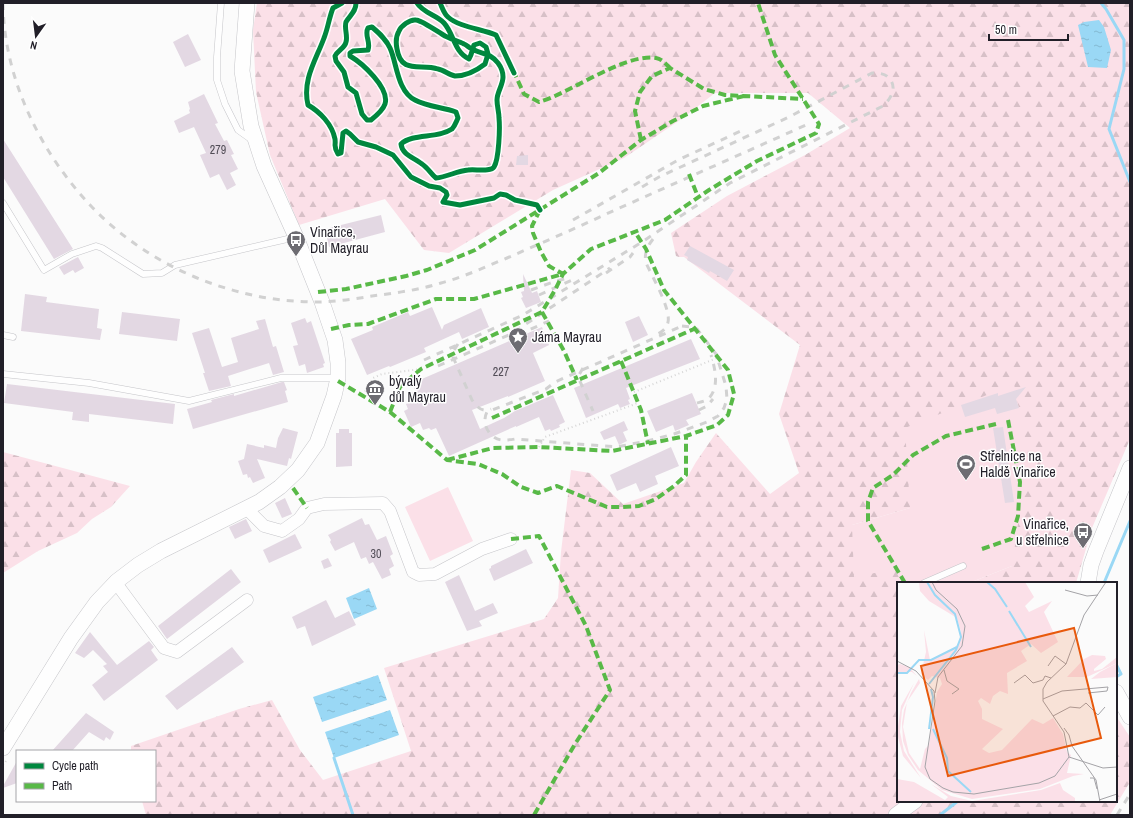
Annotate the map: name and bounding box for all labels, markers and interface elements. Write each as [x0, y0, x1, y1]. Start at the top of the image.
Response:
north arrow [16, 16, 56, 56]
scale bar [989, 16, 1068, 42]
text: 50 m [995, 22, 1017, 38]
text: N [29, 38, 38, 53]
house number: 279 [210, 142, 226, 158]
place label: Vinařice, Důl Mayrau [310, 223, 369, 257]
bus stop icon: Vinařice, Důl Mayrau [285, 229, 307, 257]
place icon: Jáma Mayrau [507, 326, 529, 354]
place label: Jáma Mayrau [532, 328, 602, 346]
house number: 227 [493, 364, 510, 380]
place label: bývalý důl Mayrau [389, 372, 446, 406]
museum icon: bývalý důl Mayrau [364, 378, 386, 406]
place label: Střelnice na Haldě Vinařice [980, 447, 1056, 481]
sports icon: Střelnice na Haldě Vinařice [955, 453, 977, 481]
place label: Vinařice, u střelnice [1016, 515, 1069, 549]
bus stop icon: Vinařice, u střelnice [1072, 521, 1094, 549]
house number: 30 [371, 546, 381, 562]
inset map [897, 582, 1117, 802]
legend [16, 750, 156, 802]
text: Cycle path [52, 758, 99, 774]
text: Path [52, 778, 72, 794]

